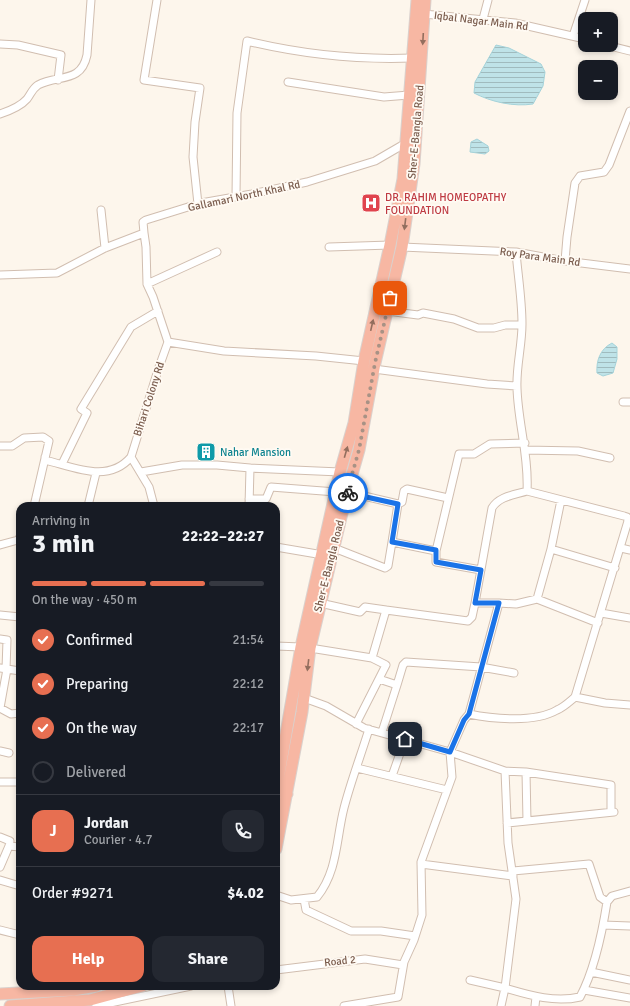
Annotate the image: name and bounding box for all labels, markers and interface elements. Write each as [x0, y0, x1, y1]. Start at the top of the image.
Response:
street label: Iqbal Nagar Main Rd [433, 9, 529, 33]
map controls [578, 12, 618, 100]
button: + [578, 12, 618, 52]
one-way arrow [419, 33, 426, 45]
button: − [578, 60, 618, 100]
street label: Sher-E-Bangla Road [405, 84, 427, 180]
street label: Gallamari North Khal Rd [187, 178, 301, 214]
place label: DR. RAHIM HOMEOPATHY FOUNDATION [385, 191, 507, 217]
hospital icon: DR. RAHIM HOMEOPATHY FOUNDATION [360, 192, 382, 214]
one-way arrow [402, 218, 409, 230]
street label: Roy Para Main Rd [499, 245, 581, 269]
pin [373, 281, 407, 315]
icon: bag [379, 287, 401, 309]
one-way arrow [369, 318, 375, 330]
street label: Bihari Colony Rd [131, 360, 167, 438]
building icon: Nahar Mansion [195, 441, 217, 463]
one-way arrow [343, 445, 349, 457]
place label: Nahar Mansion [220, 446, 291, 459]
courier [328, 473, 368, 513]
icon: bike [337, 482, 359, 504]
text: Arriving in [32, 513, 90, 529]
street label: Sher-E-Bangla Road [311, 518, 347, 613]
text: 22:22–22:27 [182, 527, 264, 545]
text: 3 min [32, 528, 95, 560]
text: On the way · 450 m [32, 592, 137, 608]
icon: check [32, 629, 54, 651]
text: Confirmed [66, 631, 133, 649]
text: 21:54 [232, 632, 264, 648]
one-way arrow [305, 659, 311, 671]
icon: check [32, 673, 54, 695]
text: Preparing [66, 675, 129, 693]
text: 22:12 [232, 676, 264, 692]
icon: check [32, 717, 54, 739]
text: On the way [66, 719, 137, 737]
text: 22:17 [232, 720, 264, 736]
pin [388, 722, 422, 756]
icon: home [394, 728, 416, 750]
text: Delivered [66, 763, 126, 781]
button: phone [222, 810, 264, 852]
text: Jordan [84, 814, 129, 832]
text: J [49, 822, 57, 840]
text: Courier · 4.7 [84, 832, 153, 848]
text: Order #9271 [32, 884, 114, 902]
text: $4.02 [227, 884, 264, 902]
button: Help [32, 936, 144, 982]
button: Share [152, 936, 264, 982]
street label: Road 2 [323, 953, 357, 969]

